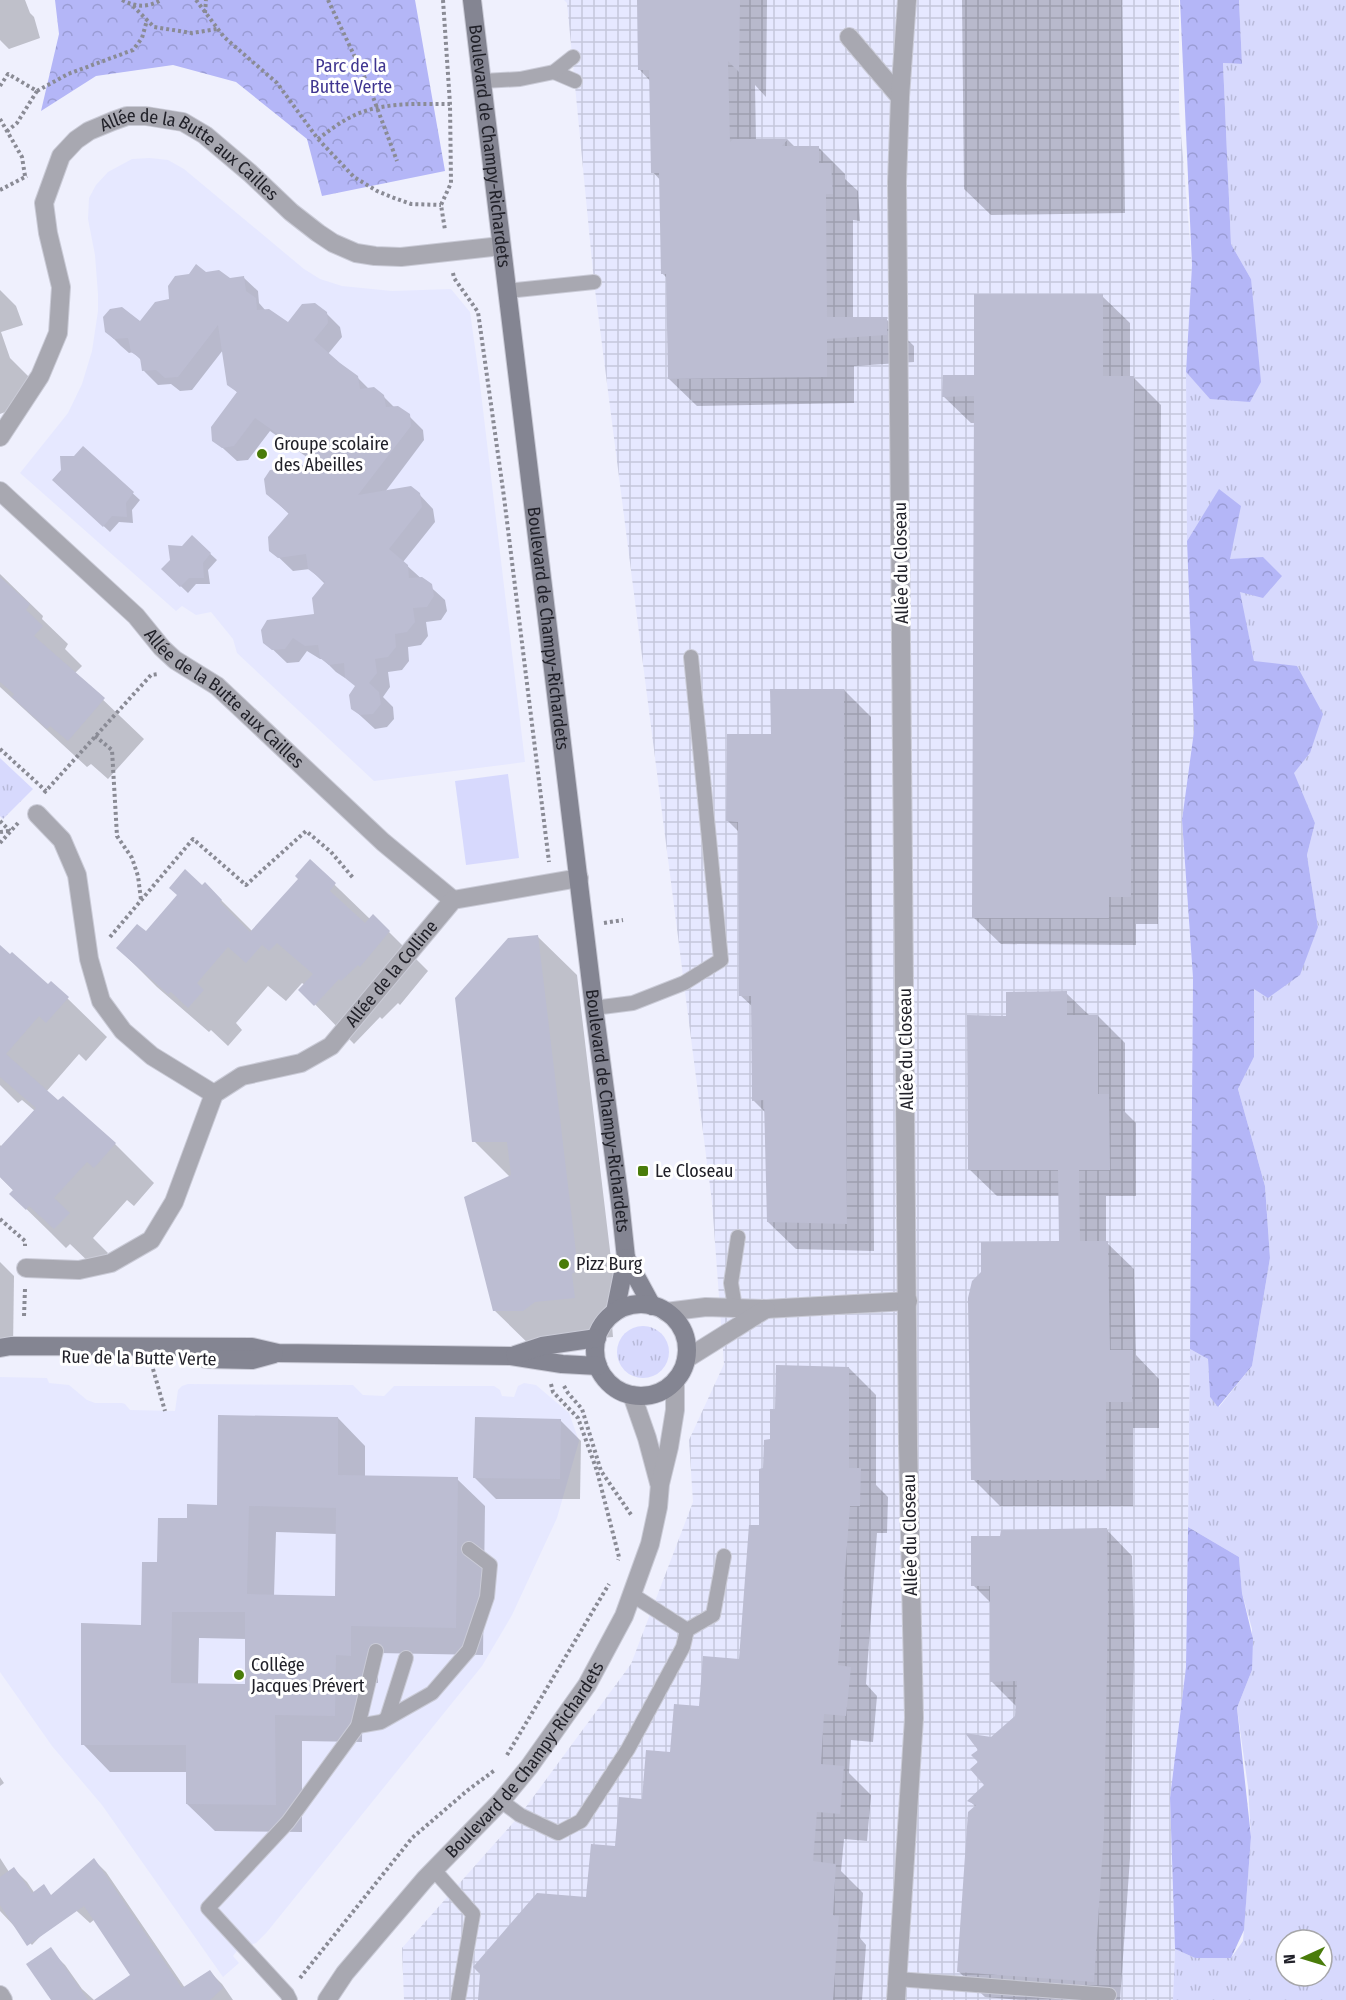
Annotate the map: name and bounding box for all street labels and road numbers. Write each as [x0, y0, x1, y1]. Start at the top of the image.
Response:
street label: Boulevard de Champy-Richardets [464, 23, 515, 269]
street label: Allée de la Butte aux Cailles [97, 105, 283, 205]
street label: Allée du Closeau [889, 502, 913, 624]
street label: Boulevard de Champy-Richardets [522, 506, 574, 752]
street label: Allée de la Butte aux Cailles [140, 624, 309, 773]
street label: Allée de la Colline [341, 916, 442, 1031]
street label: Boulevard de Champy-Richardets [581, 988, 634, 1234]
street label: Allée du Closeau [894, 988, 918, 1110]
street label: Rue de la Butte Verte [61, 1346, 217, 1370]
street label: Allée du Closeau [898, 1474, 922, 1596]
street label: Boulevard de Champy-Richardets [441, 1657, 609, 1863]

